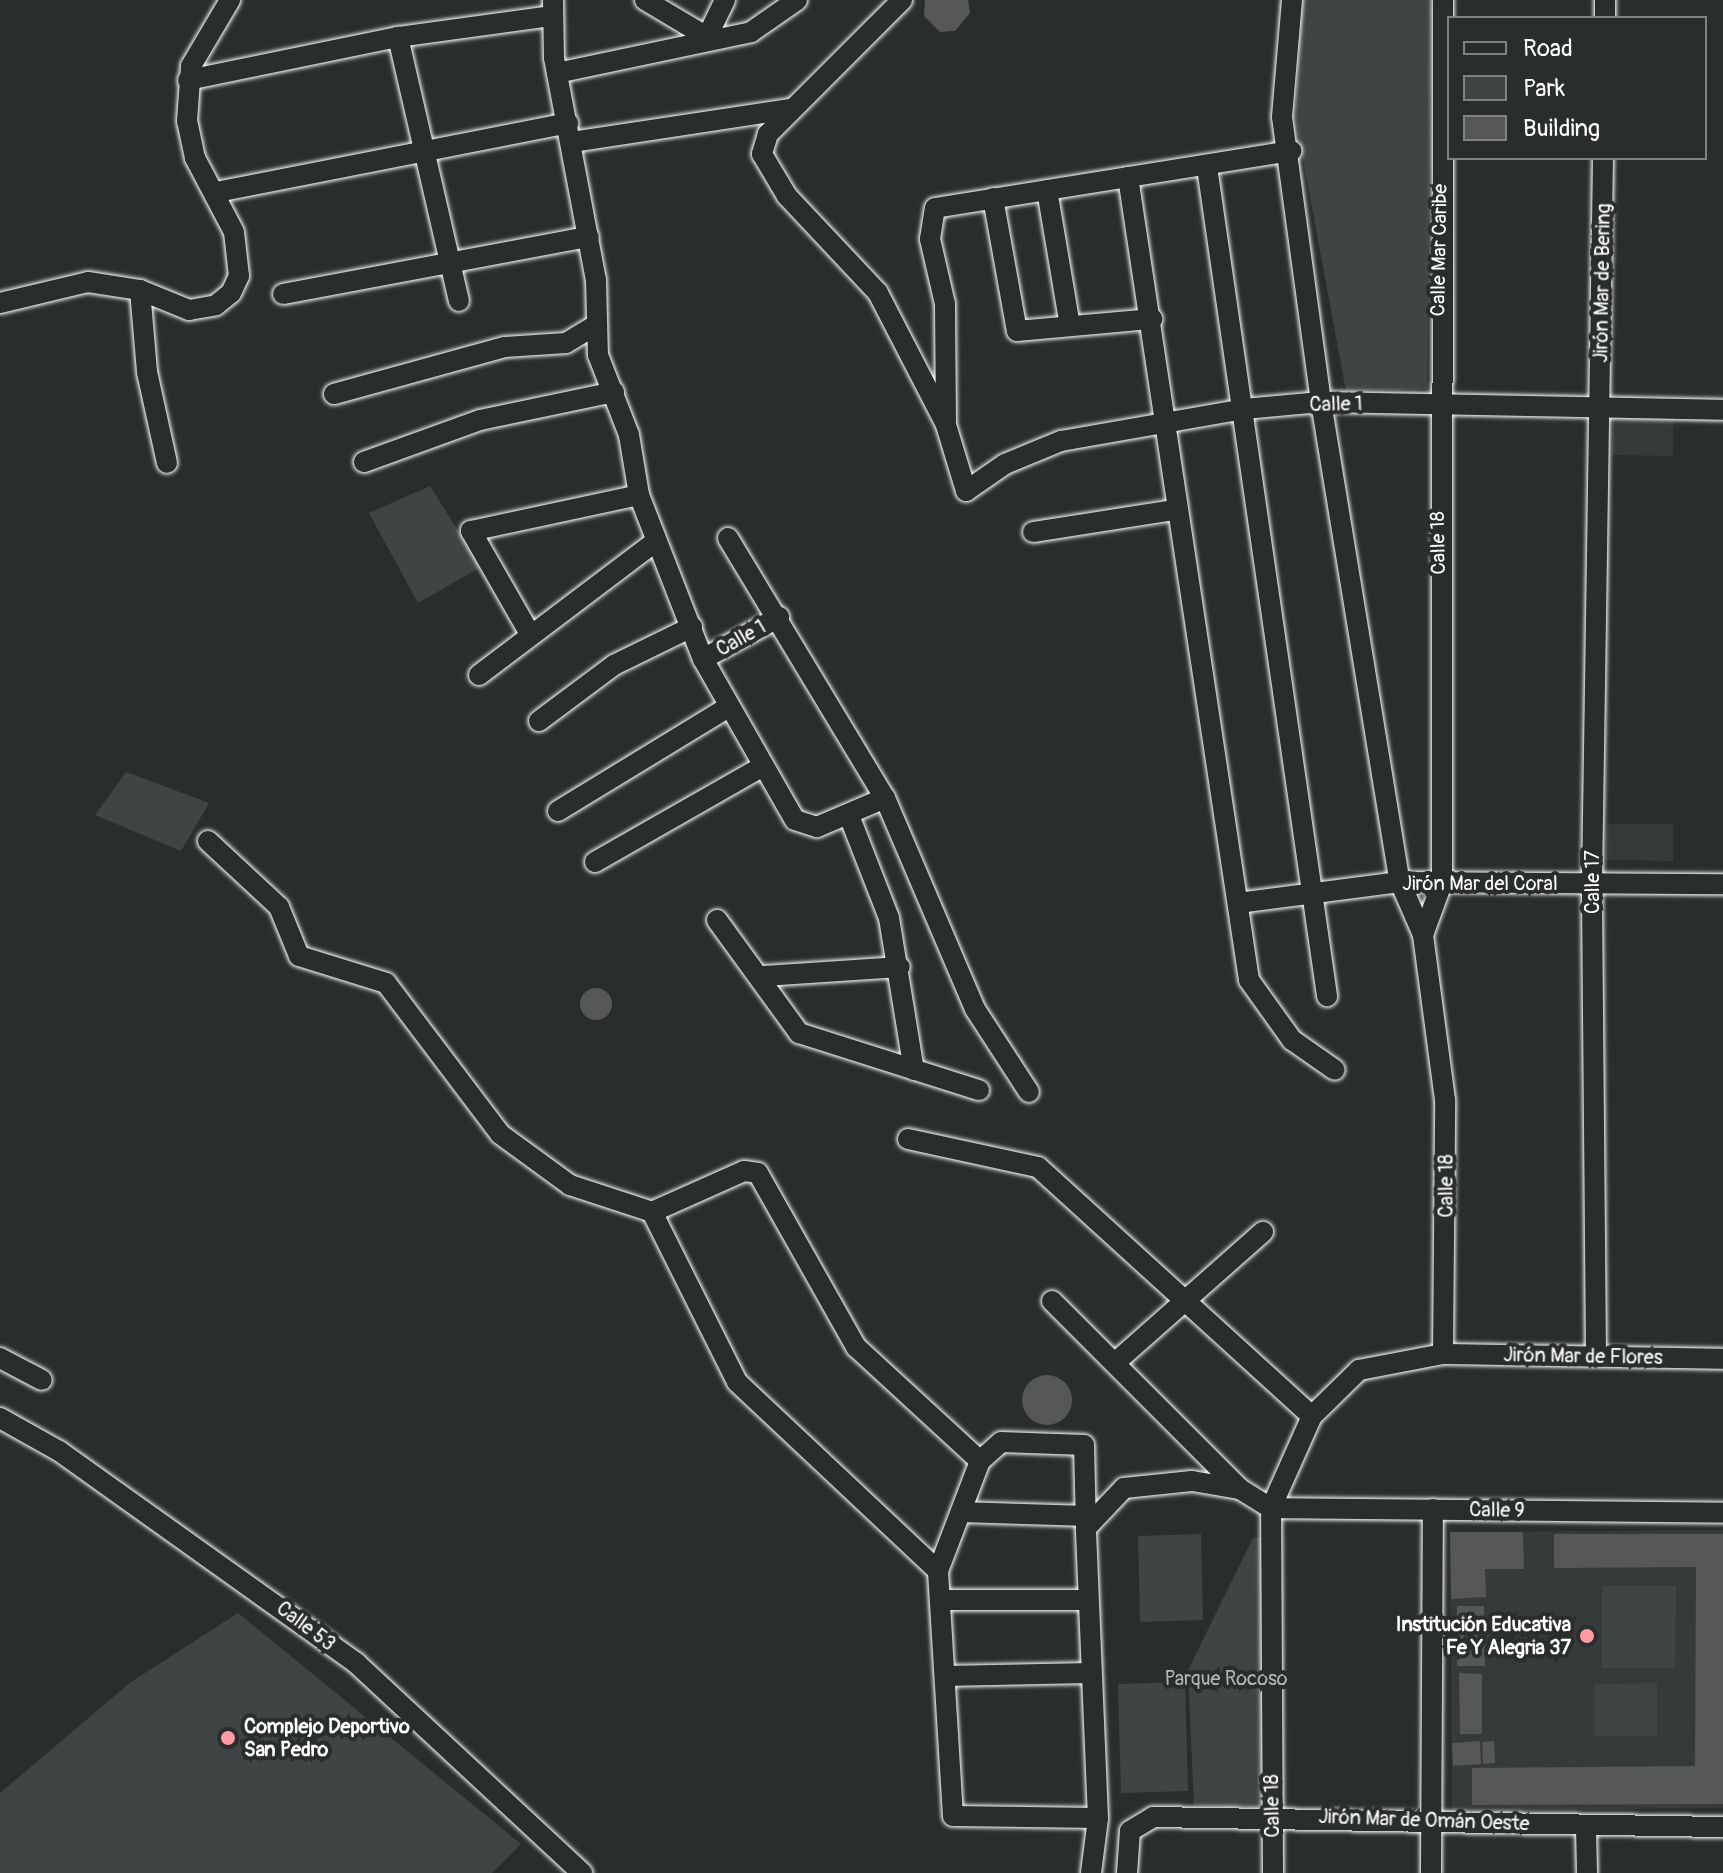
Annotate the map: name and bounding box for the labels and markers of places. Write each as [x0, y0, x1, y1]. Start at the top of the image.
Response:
place label: Institución Educativa Fe Y Alegria 37 [1396, 1612, 1571, 1659]
marker: Institución Educativa Fe Y Alegria 37 [1578, 1627, 1596, 1645]
place label: Complejo Deportivo San Pedro [244, 1714, 410, 1761]
marker: Complejo Deportivo San Pedro [219, 1729, 237, 1747]

